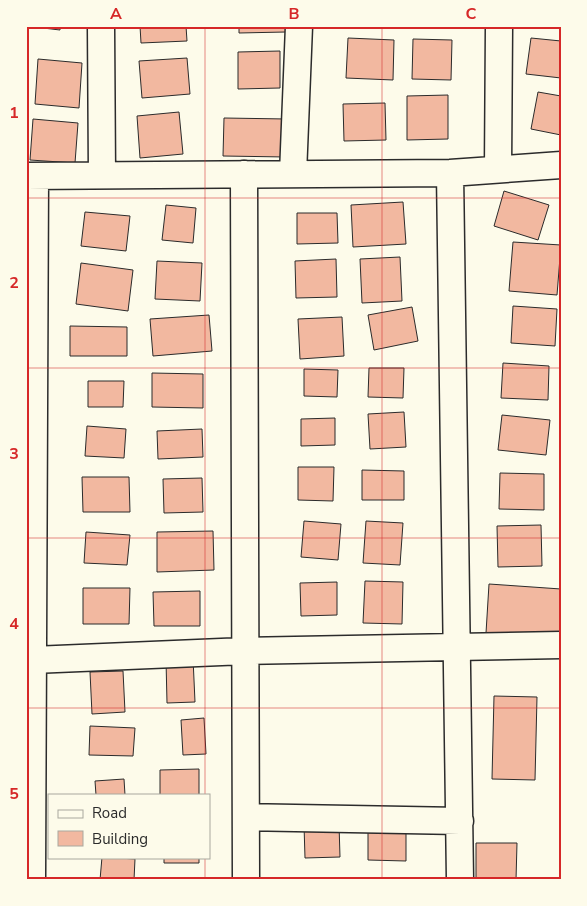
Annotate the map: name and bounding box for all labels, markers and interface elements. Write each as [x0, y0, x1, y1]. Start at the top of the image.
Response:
text: A [110, 3, 122, 25]
text: B [288, 3, 300, 25]
text: C [466, 3, 477, 25]
text: 1 [9, 102, 19, 124]
text: 2 [9, 272, 19, 294]
text: 3 [9, 443, 19, 465]
text: 4 [9, 613, 19, 635]
text: 5 [9, 783, 19, 805]
legend [48, 794, 210, 858]
text: Road [92, 803, 127, 823]
text: Building [92, 829, 148, 849]

